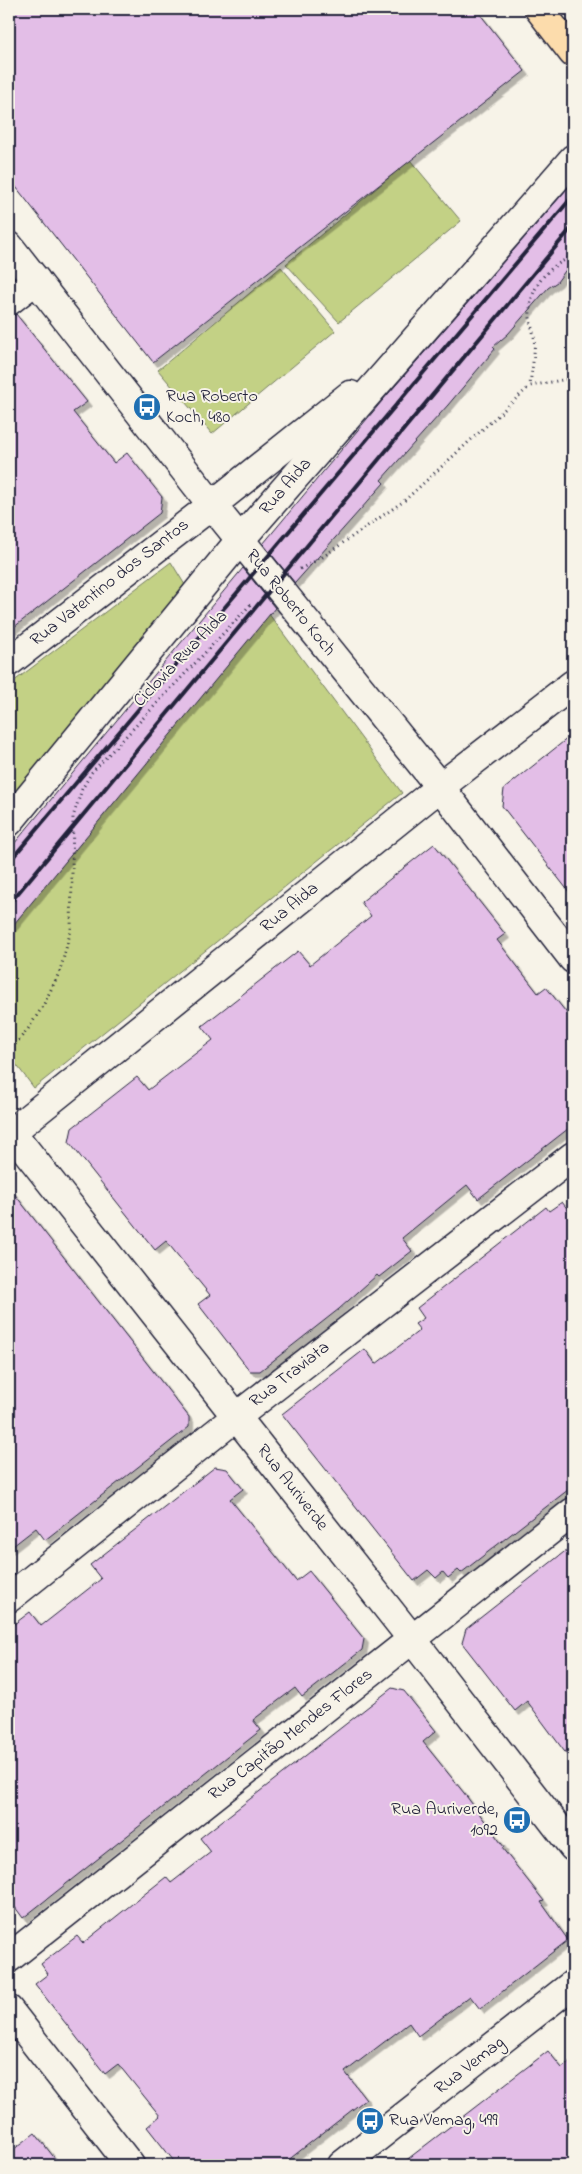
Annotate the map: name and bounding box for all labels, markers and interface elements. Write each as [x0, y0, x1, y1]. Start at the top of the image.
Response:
place label: Rua Roberto Koch, 480 [166, 384, 258, 431]
bus stop icon: Rua Roberto Koch, 480 [132, 392, 162, 422]
street label: Rua Aida [254, 453, 318, 521]
street label: Rua Vatentino dos Santos [25, 513, 195, 653]
street label: Rua Roberto Koch [239, 544, 341, 662]
street label: Ciclovia Rua Aida [128, 604, 234, 714]
street label: Rua Aida [255, 876, 325, 940]
street label: Rua Traviata [244, 1335, 336, 1415]
street label: Rua Auriverde [250, 1439, 335, 1538]
street label: Rua Capitão Mendes Flores [203, 1662, 379, 1808]
place label: Rua Auriverde, 1092 [391, 1797, 498, 1844]
bus stop icon: Rua Auriverde, 1092 [502, 1805, 532, 1835]
street label: Rua Vemag [429, 2030, 511, 2103]
bus stop icon: Rua Vemag, 499 [355, 2106, 385, 2136]
place label: Rua Vemag, 499 [389, 2108, 498, 2135]

